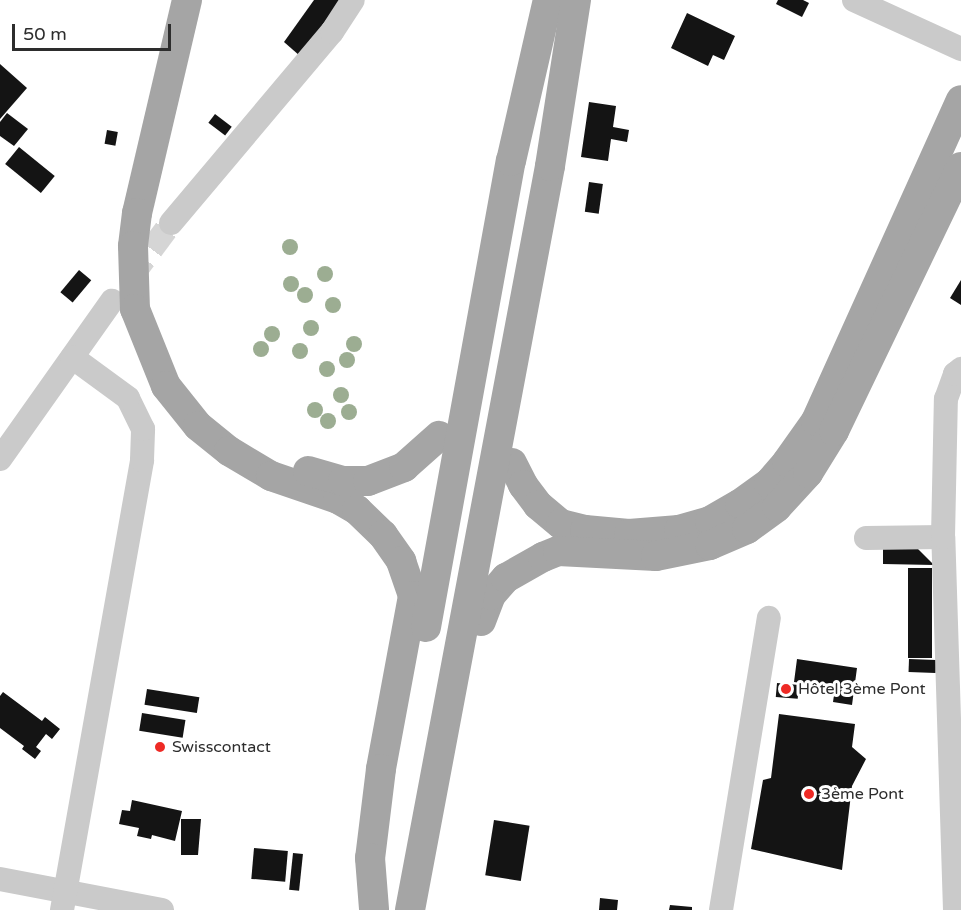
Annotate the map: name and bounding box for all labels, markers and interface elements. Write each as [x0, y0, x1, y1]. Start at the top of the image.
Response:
scale bar [15, 12, 174, 50]
text: 50 m [23, 23, 67, 45]
place label: Hôtel 3ème Pont [798, 679, 926, 699]
marker: Hôtel 3ème Pont [779, 682, 793, 696]
place label: Swisscontact [172, 737, 271, 757]
marker: Swisscontact [153, 740, 167, 754]
place label: 3ème Pont [821, 784, 904, 804]
marker: 3ème Pont [802, 787, 816, 801]

